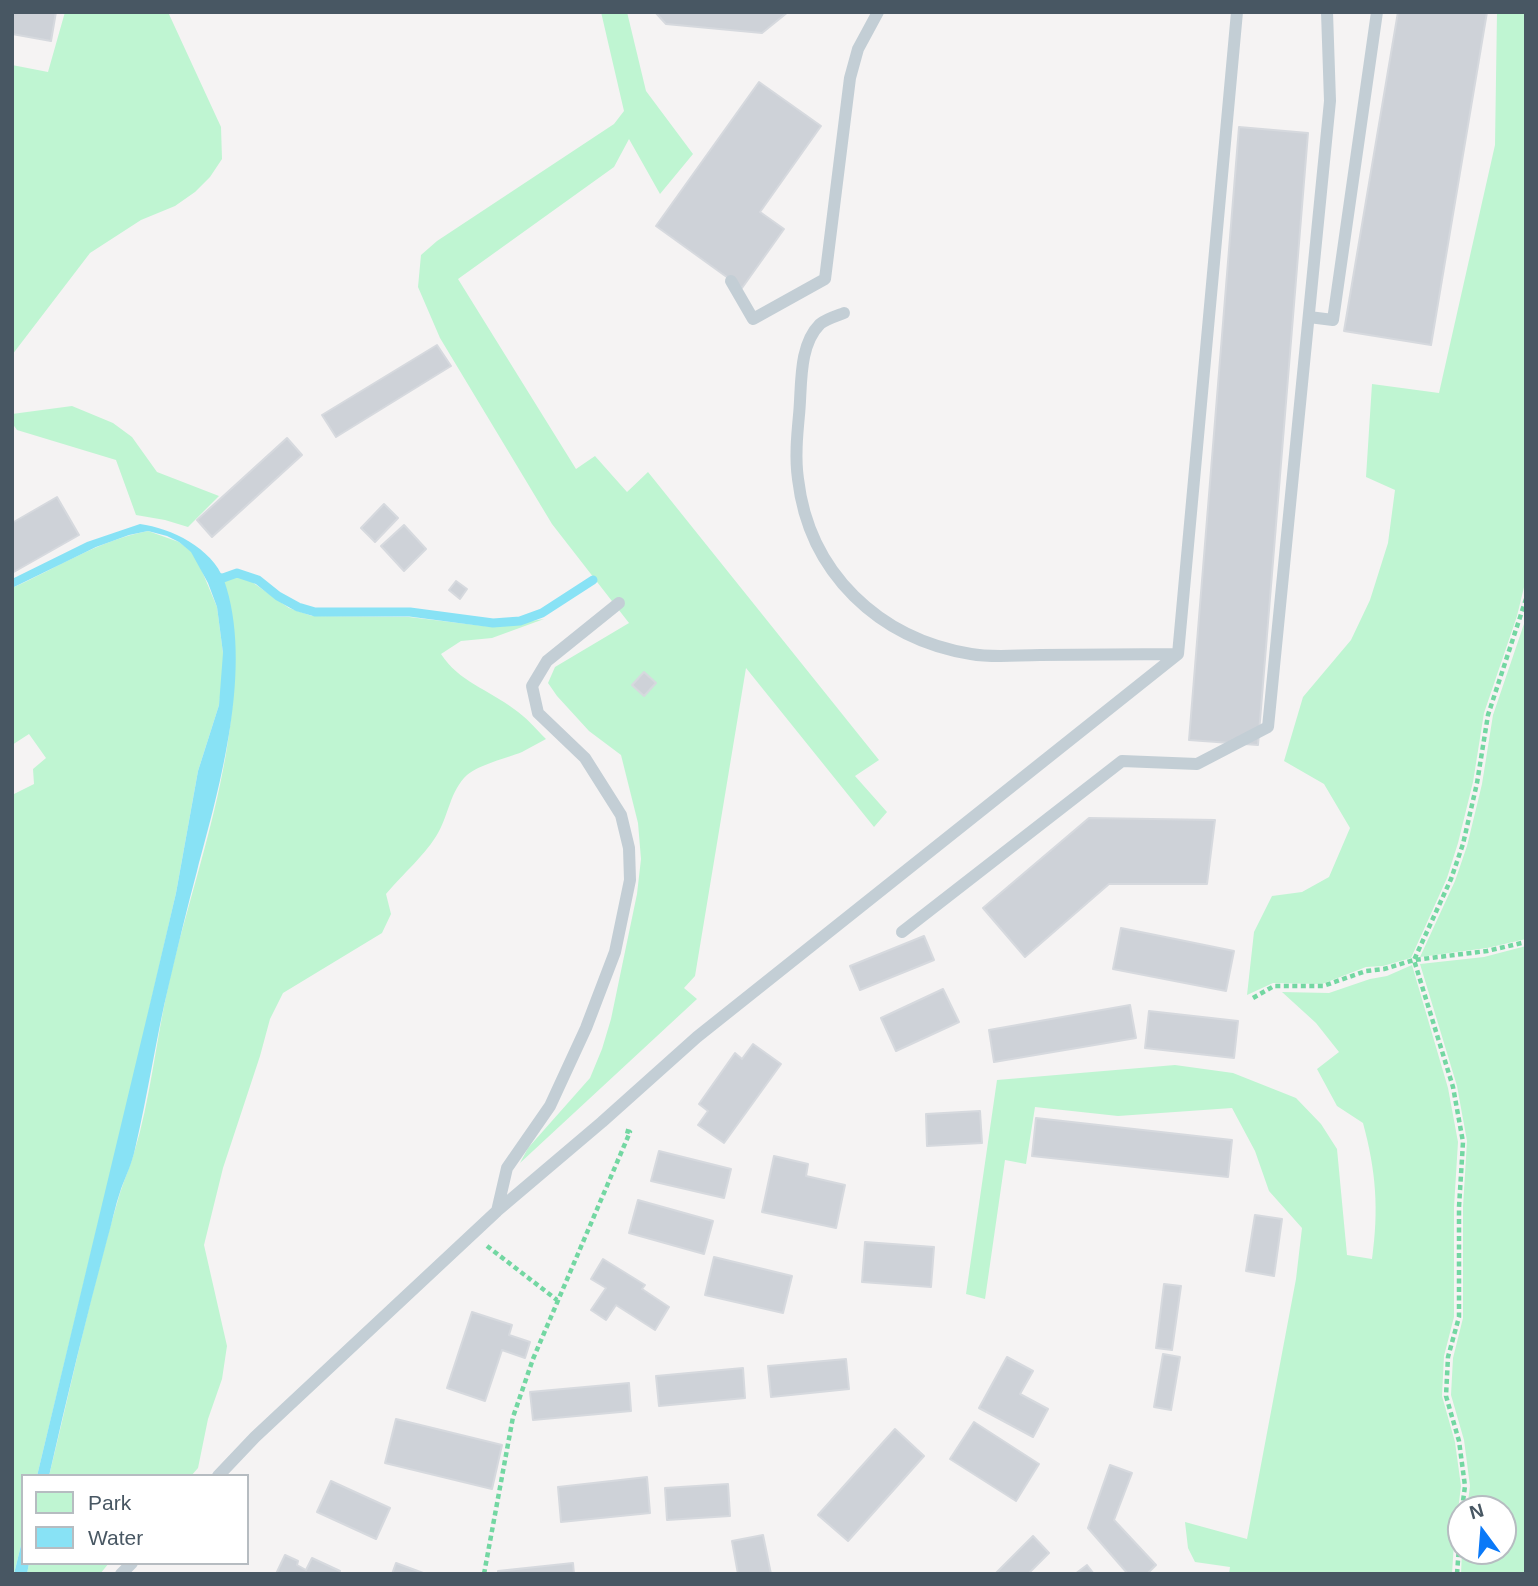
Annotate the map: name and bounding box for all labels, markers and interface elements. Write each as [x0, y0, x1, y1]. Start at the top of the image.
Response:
legend [21, 1474, 248, 1565]
text: Park [88, 1491, 131, 1514]
north arrow [1447, 1495, 1517, 1565]
text: N [1467, 1499, 1486, 1523]
text: Water [88, 1526, 143, 1549]

